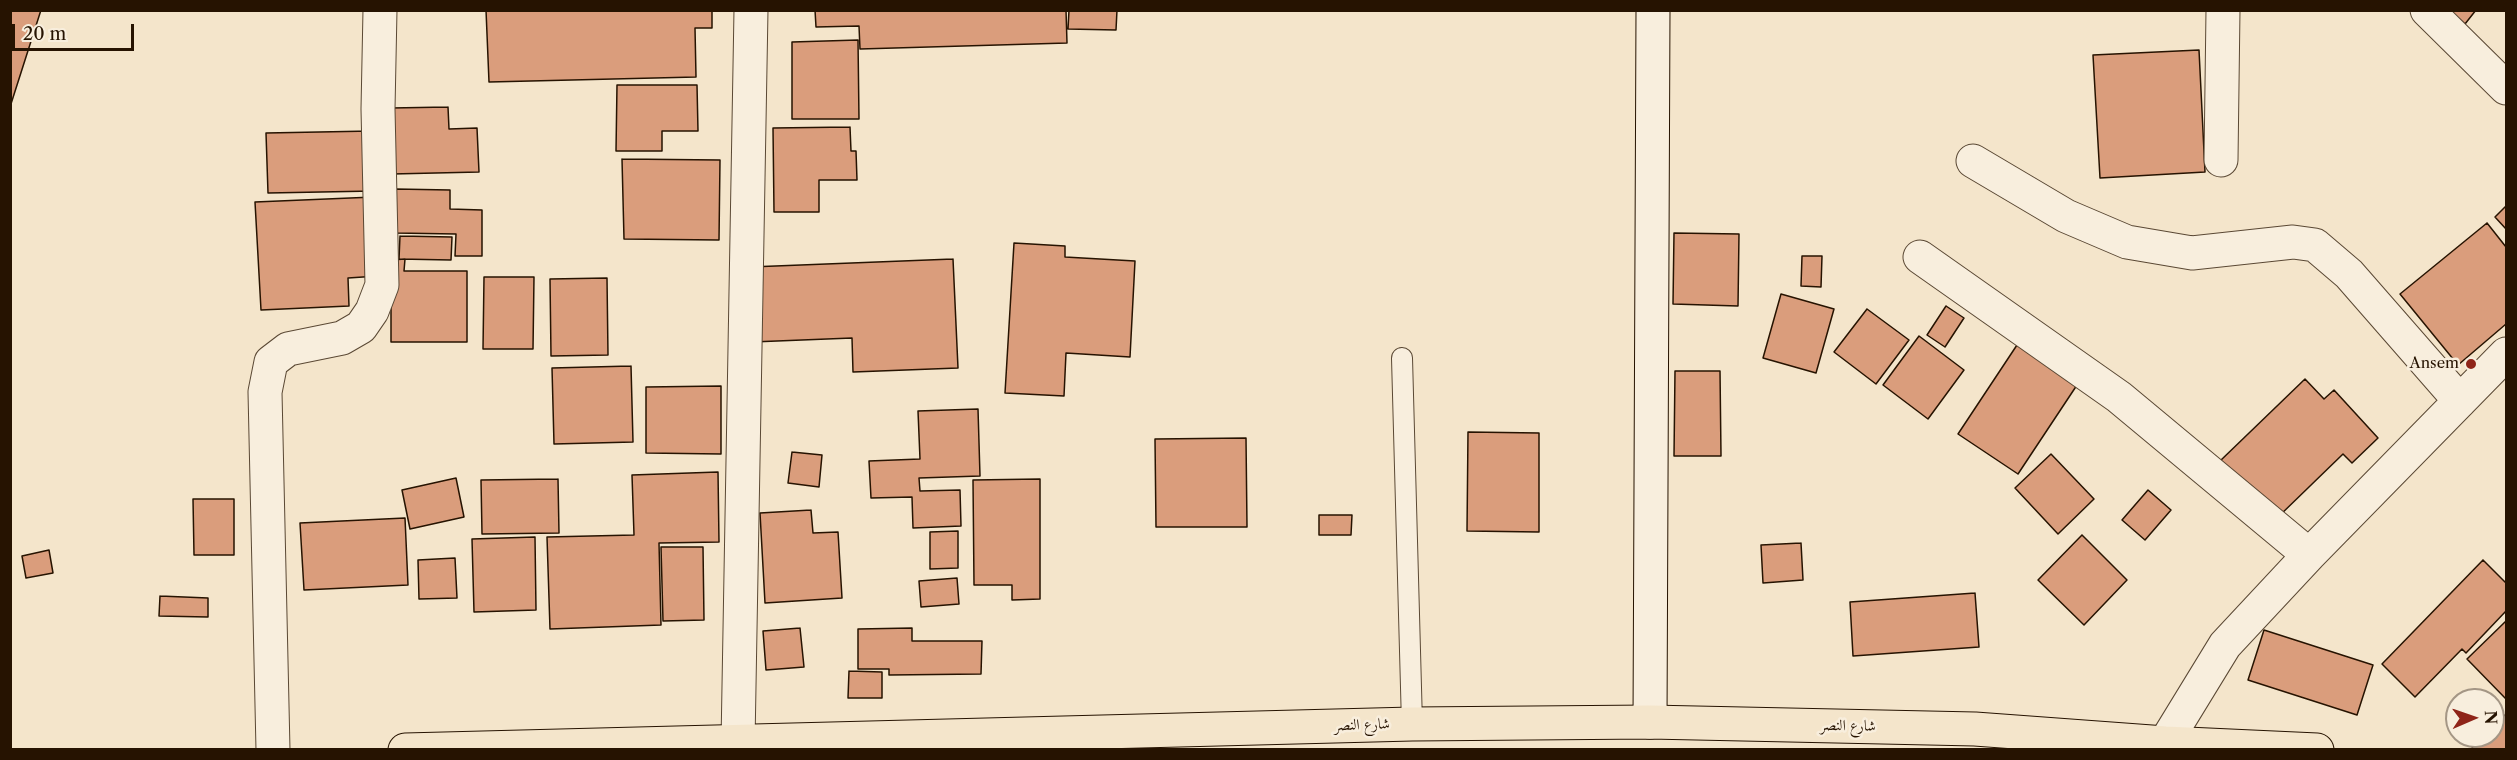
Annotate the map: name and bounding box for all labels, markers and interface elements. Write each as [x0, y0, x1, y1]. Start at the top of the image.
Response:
scale bar [15, 12, 136, 50]
text: 20 m [23, 23, 66, 45]
place label: Ansem [2410, 355, 2459, 373]
marker: Ansem [2464, 357, 2478, 371]
north arrow [2445, 688, 2505, 748]
text: N [2481, 710, 2501, 725]
street label: شارع النصر [1334, 715, 1390, 735]
street label: شارع النصر [1820, 717, 1876, 735]

